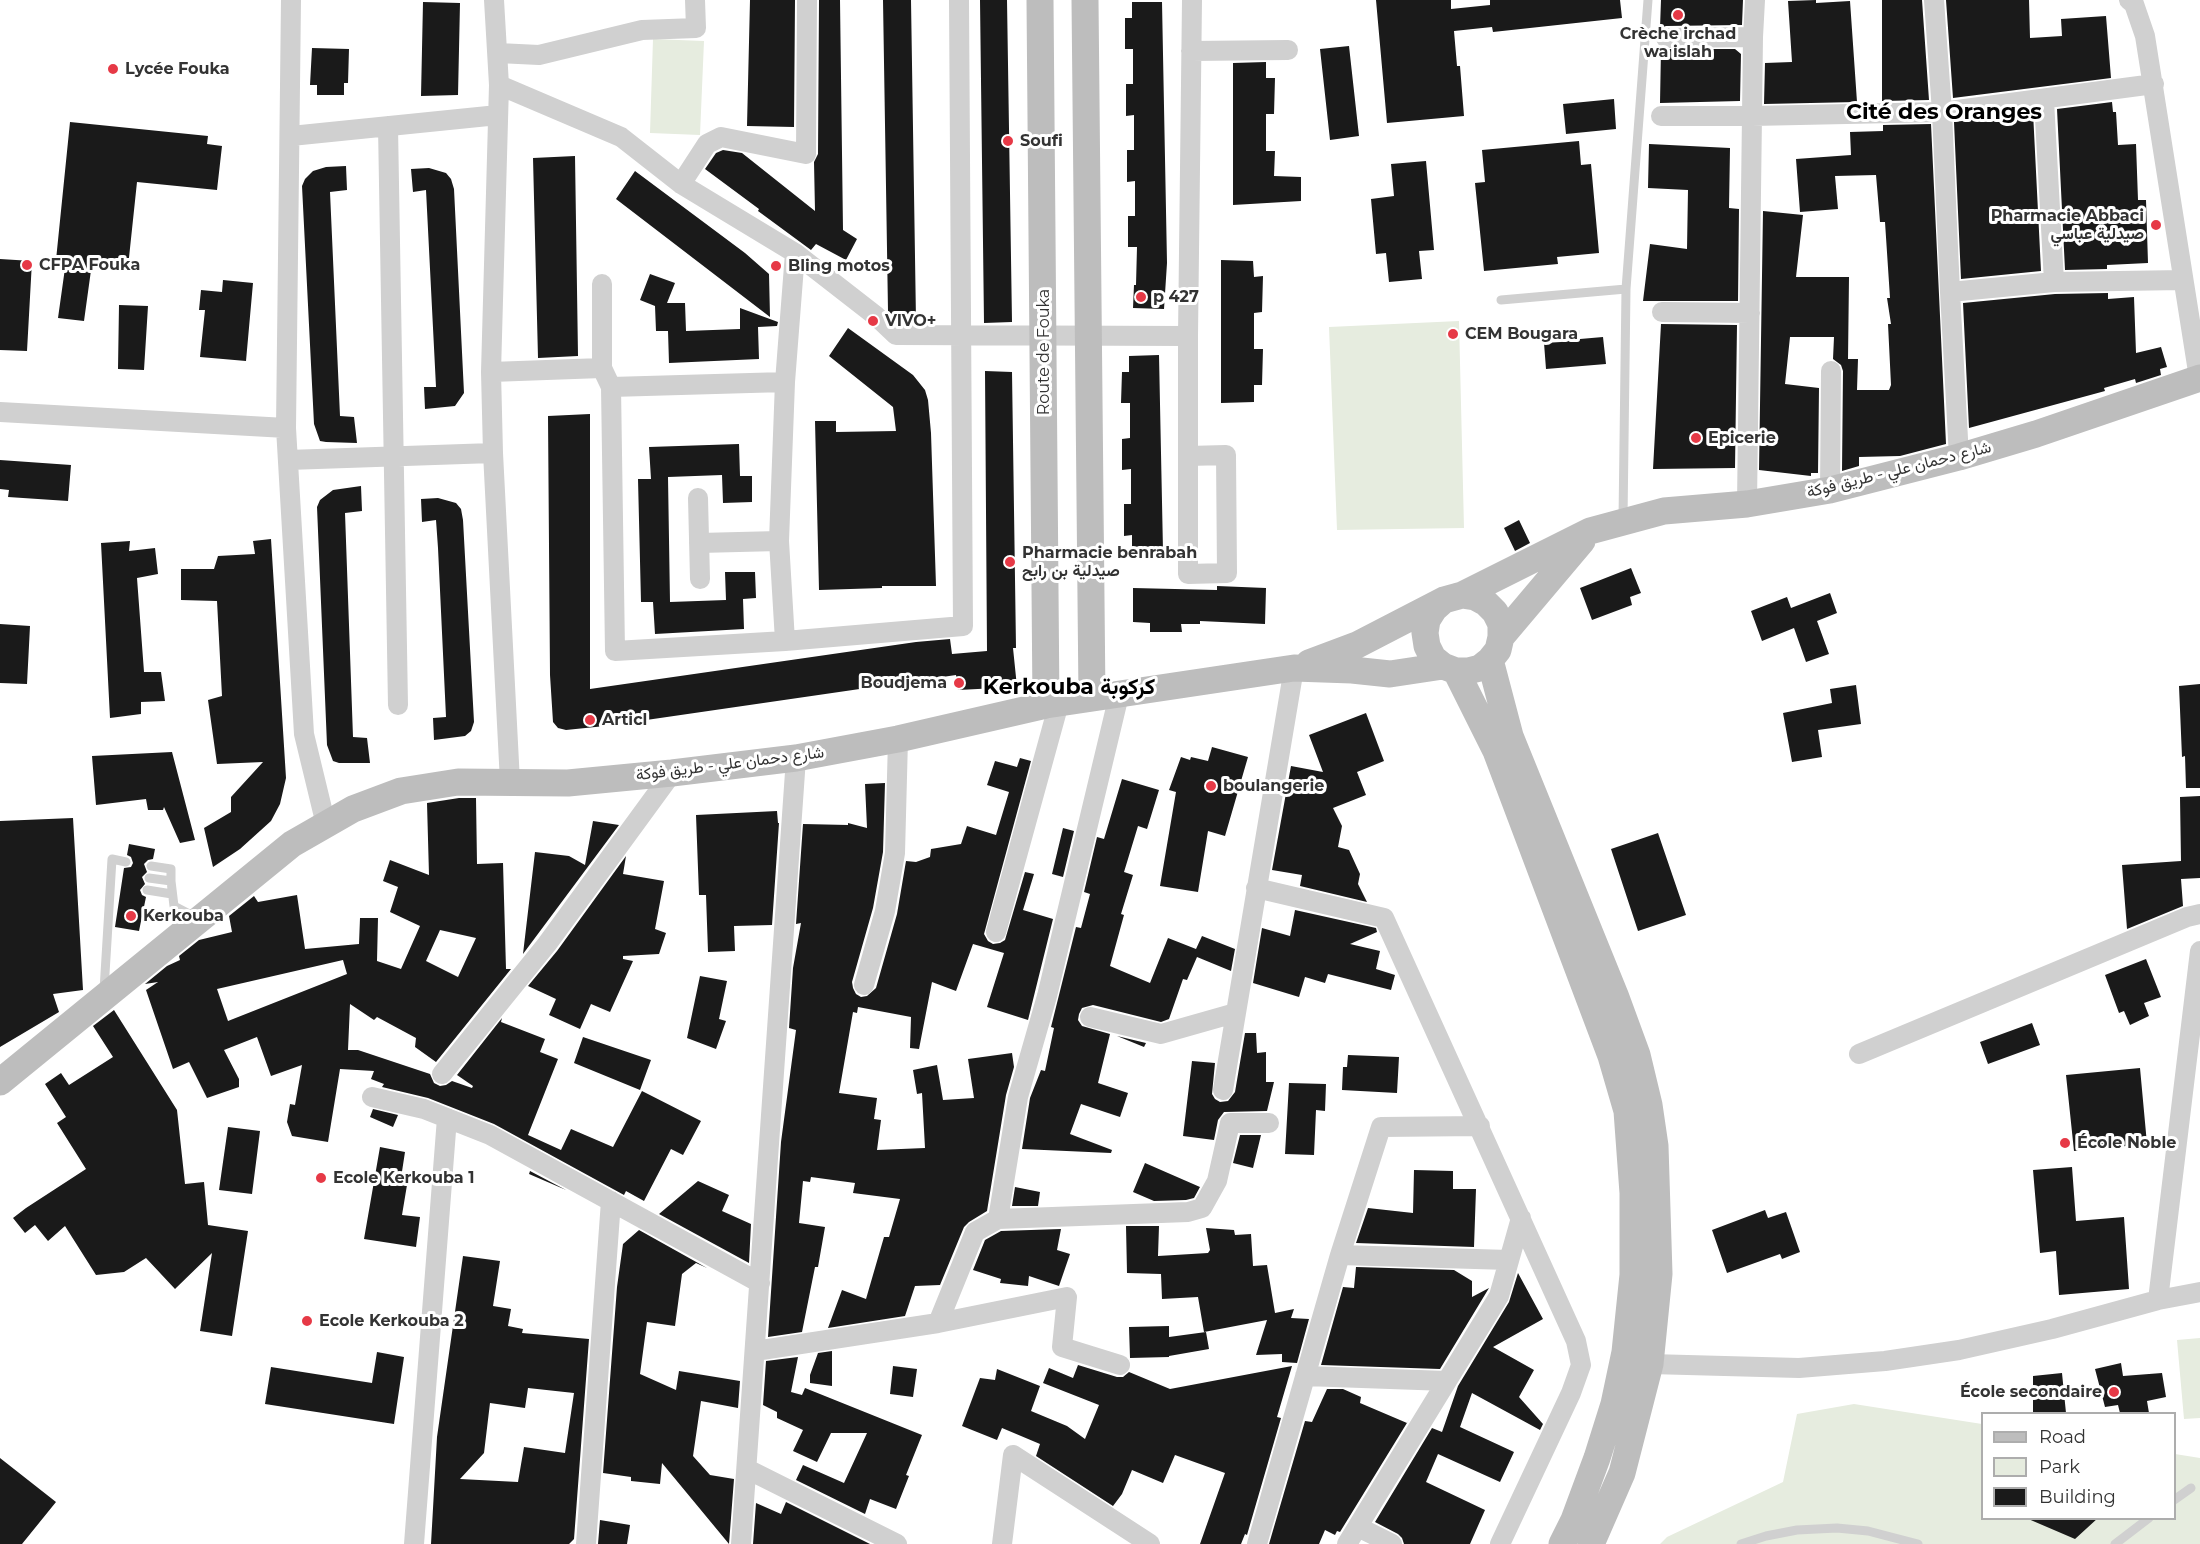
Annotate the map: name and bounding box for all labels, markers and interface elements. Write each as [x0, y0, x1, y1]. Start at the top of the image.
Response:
marker: Crèche irchad wa islah [1671, 8, 1685, 22]
place label: Crèche irchad wa islah [1620, 24, 1736, 62]
place label: Lycée Fouka [125, 59, 230, 79]
marker: Lycée Fouka [106, 62, 120, 76]
district label: Cité des Oranges [1846, 100, 2042, 126]
place label: Soufi [1020, 131, 1063, 151]
marker: Soufi [1001, 134, 1015, 148]
place label: Pharmacie Abbaci صيدلية عباسي [1991, 206, 2144, 244]
marker: Pharmacie Abbaci صيدلية عباسي [2149, 218, 2163, 232]
place label: CFPA Fouka [39, 255, 140, 275]
place label: Bling motos [788, 256, 890, 276]
marker: CFPA Fouka [20, 258, 34, 272]
marker: Bling motos [769, 259, 783, 273]
place label: p 427 [1153, 287, 1199, 307]
street label: Route de Fouka [1034, 289, 1054, 415]
marker: p 427 [1134, 290, 1148, 304]
place label: VIVO+ [885, 311, 936, 331]
marker: VIVO+ [866, 314, 880, 328]
place label: CEM Bougara [1465, 324, 1578, 344]
marker: CEM Bougara [1446, 327, 1460, 341]
place label: Epicerie [1708, 428, 1776, 448]
marker: Epicerie [1689, 431, 1703, 445]
street label: شارع دحمان علي - طريق فوكة [1805, 438, 1993, 502]
place label: Pharmacie benrabah صيدلية بن رابح [1022, 543, 1197, 581]
marker: Pharmacie benrabah صيدلية بن رابح [1003, 555, 1017, 569]
place label: Boudjema [861, 673, 947, 693]
district label: Kerkouba كركوبة [983, 675, 1155, 701]
marker: Boudjema [952, 676, 966, 690]
place label: Articl [602, 710, 647, 730]
marker: Articl [583, 713, 597, 727]
street label: شارع دحمان علي - طريق فوكة [635, 743, 825, 785]
place label: boulangerie [1223, 776, 1324, 796]
marker: boulangerie [1204, 779, 1218, 793]
place label: Kerkouba [143, 906, 224, 926]
marker: Kerkouba [124, 909, 138, 923]
place label: École Noble [2077, 1133, 2176, 1153]
marker: École Noble [2058, 1136, 2072, 1150]
place label: Ecole Kerkouba 1 [333, 1168, 475, 1188]
marker: Ecole Kerkouba 1 [314, 1171, 328, 1185]
place label: Ecole Kerkouba 2 [319, 1311, 464, 1331]
marker: Ecole Kerkouba 2 [300, 1314, 314, 1328]
place label: École secondaire [1960, 1382, 2102, 1402]
marker: École secondaire [2107, 1385, 2121, 1399]
legend [1981, 1412, 2176, 1520]
text: Road [2039, 1426, 2086, 1448]
text: Park [2039, 1456, 2080, 1478]
text: Building [2039, 1486, 2116, 1508]

